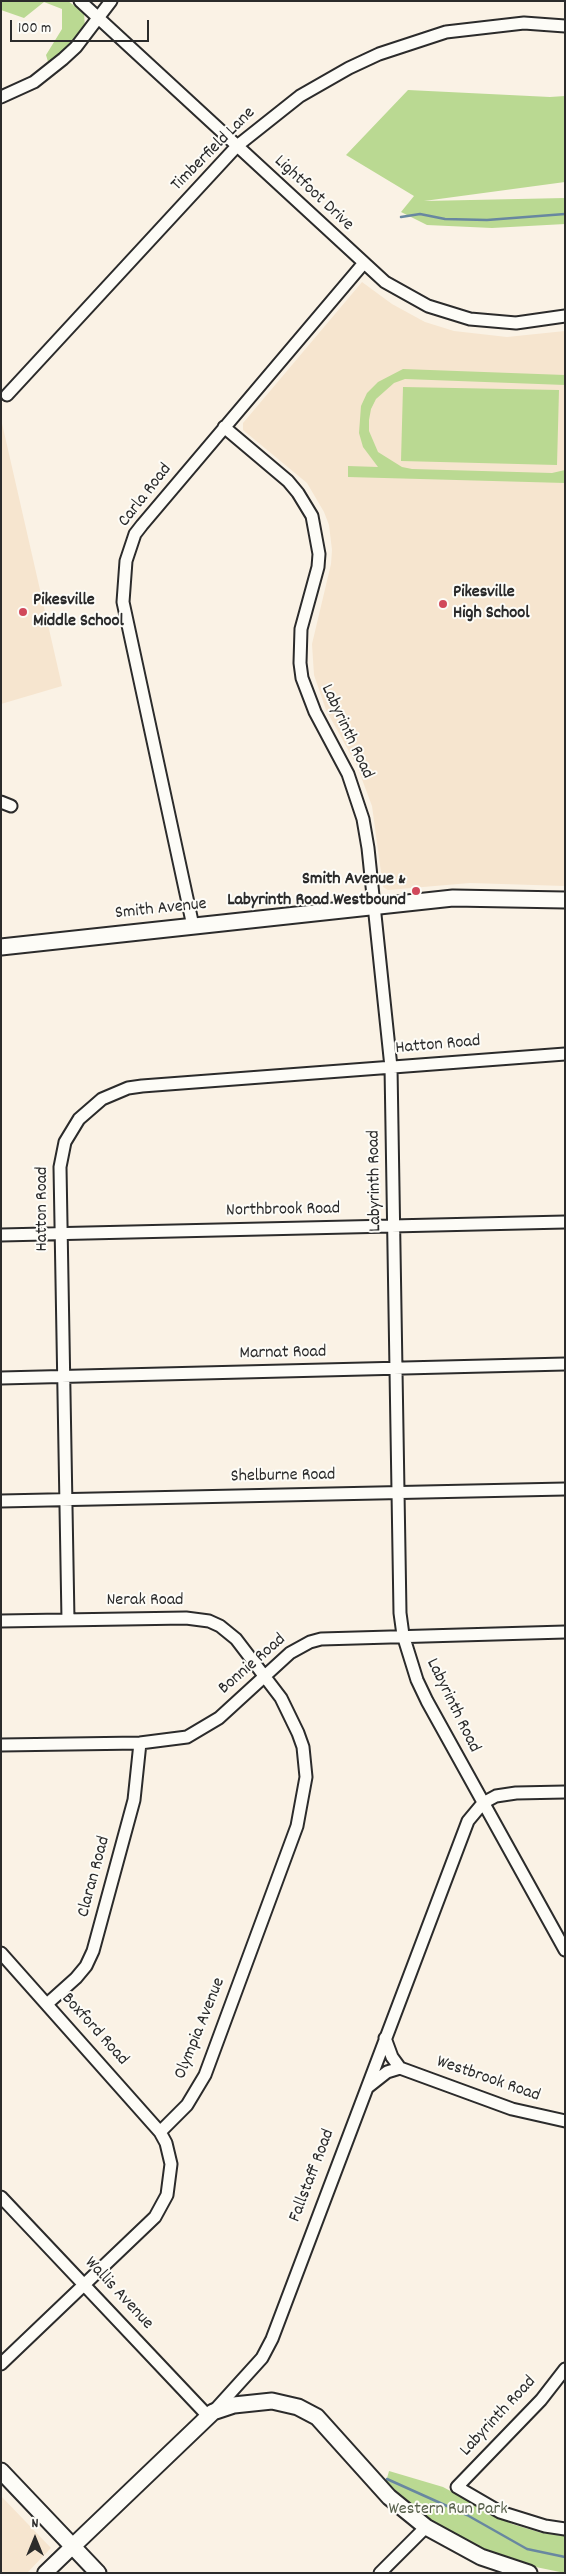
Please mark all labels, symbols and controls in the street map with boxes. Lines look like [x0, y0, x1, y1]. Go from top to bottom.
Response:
scale bar [12, 10, 151, 42]
text: 100 m [18, 18, 51, 40]
street label: Timberfield Lane [167, 103, 261, 197]
street label: Lightfoot Drive [269, 152, 357, 236]
street label: Carla Road [115, 460, 177, 532]
place label: Pikesville High School [453, 583, 529, 626]
place label: Pikesville Middle School [33, 591, 124, 634]
marker: Pikesville High School [437, 598, 449, 610]
marker: Pikesville Middle School [17, 606, 29, 618]
street label: Labyrinth Road [315, 681, 377, 783]
place label: Smith Avenue & Labyrinth Road Westbound [227, 870, 406, 912]
marker: Smith Avenue & Labyrinth Road Westbound [410, 885, 422, 897]
street label: Smith Avenue [114, 894, 208, 926]
street label: Hatton Road [395, 1032, 481, 1060]
street label: Labyrinth Road [364, 1130, 388, 1232]
street label: Hatton Road [33, 1166, 55, 1252]
street label: Northbrook Road [226, 1199, 340, 1223]
street label: Marnat Road [239, 1342, 327, 1366]
street label: Shelburne Road [231, 1465, 335, 1489]
street label: Nerak Road [106, 1591, 184, 1613]
street label: Bonnie Road [215, 1630, 291, 1700]
street label: Labyrinth Road [420, 1655, 484, 1757]
street label: Claran Road [74, 1834, 116, 1920]
street label: Olympia Avenue [171, 1975, 231, 2083]
street label: Boxford Road [56, 1989, 132, 2071]
street label: Westbrook Road [433, 2052, 543, 2108]
street label: Fallstaff Road [285, 2127, 341, 2225]
street label: Wallis Avenue [79, 2253, 157, 2335]
street label: Labyrinth Road [456, 2372, 542, 2462]
park label: Western Run Park [388, 2500, 508, 2522]
north arrow [10, 2514, 60, 2564]
text: N [32, 2514, 38, 2534]

